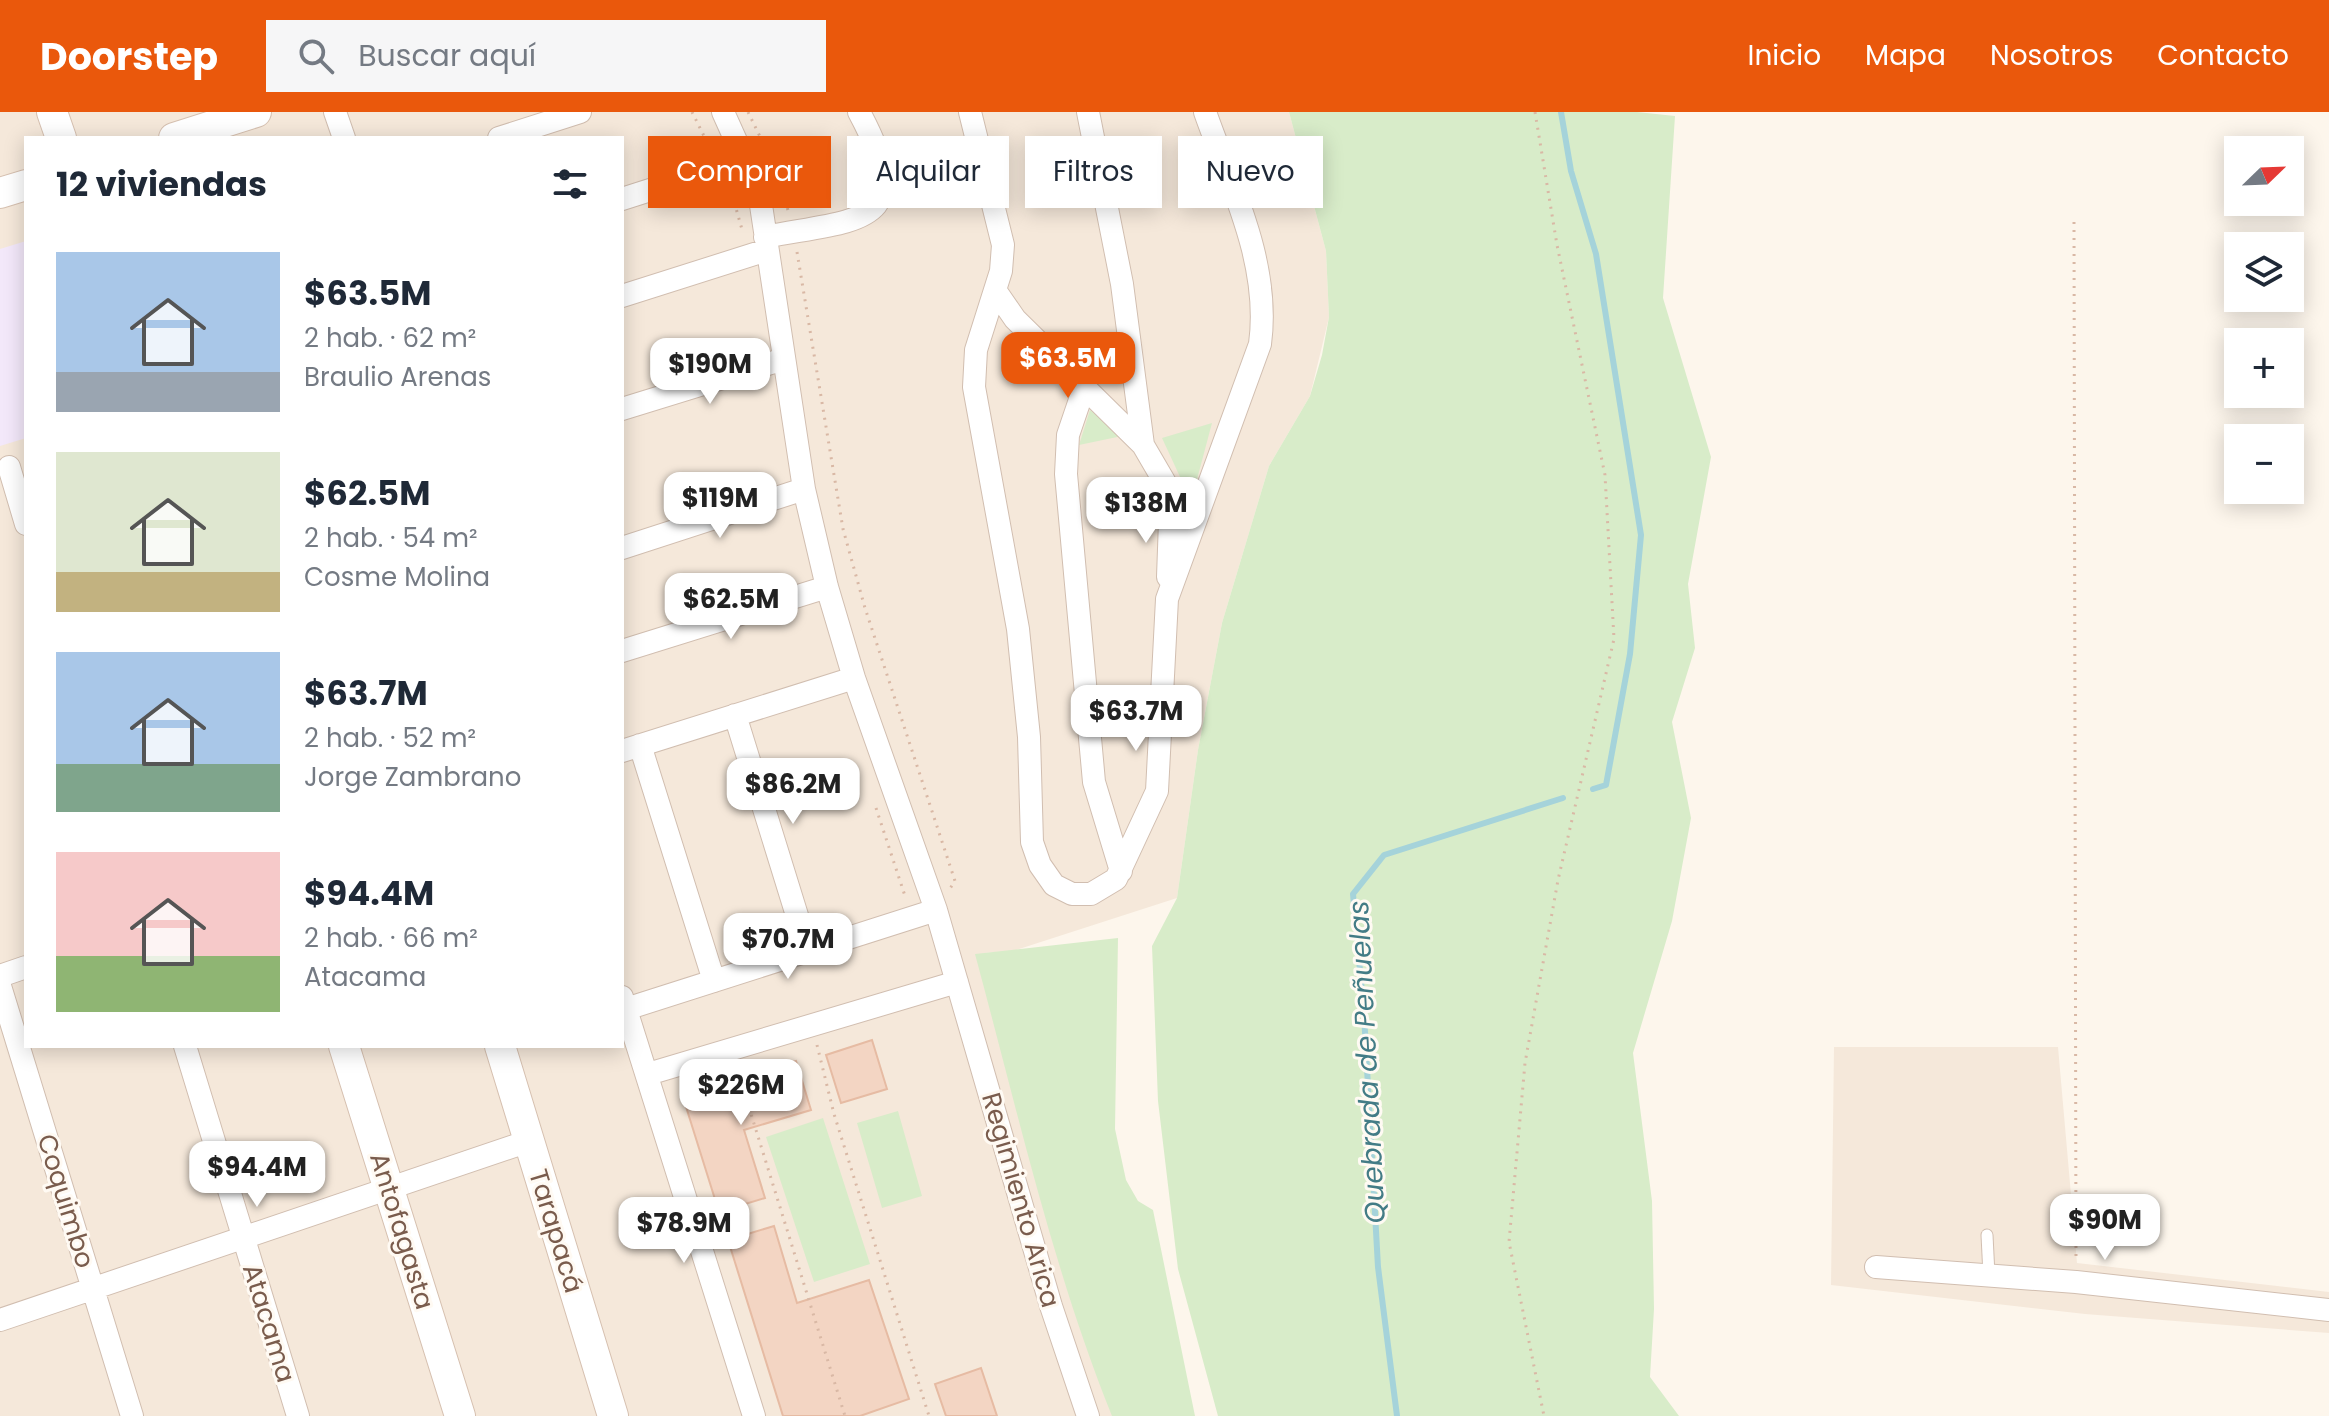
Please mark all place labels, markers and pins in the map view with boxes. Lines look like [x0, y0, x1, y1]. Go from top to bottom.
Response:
pin: $63.5M [1003, 332, 1133, 400]
pin: $190M [654, 338, 766, 406]
pin: $119M [664, 472, 776, 540]
pin: $138M [1090, 477, 1202, 545]
pin: $62.5M [666, 573, 796, 641]
pin: $63.7M [1071, 685, 1201, 753]
pin: $86.2M [728, 758, 858, 826]
pin: $70.7M [723, 913, 853, 981]
pin: $226M [685, 1059, 797, 1127]
pin: $94.4M [192, 1141, 322, 1209]
pin: $90M [2058, 1194, 2152, 1262]
pin: $78.9M [619, 1197, 749, 1265]

